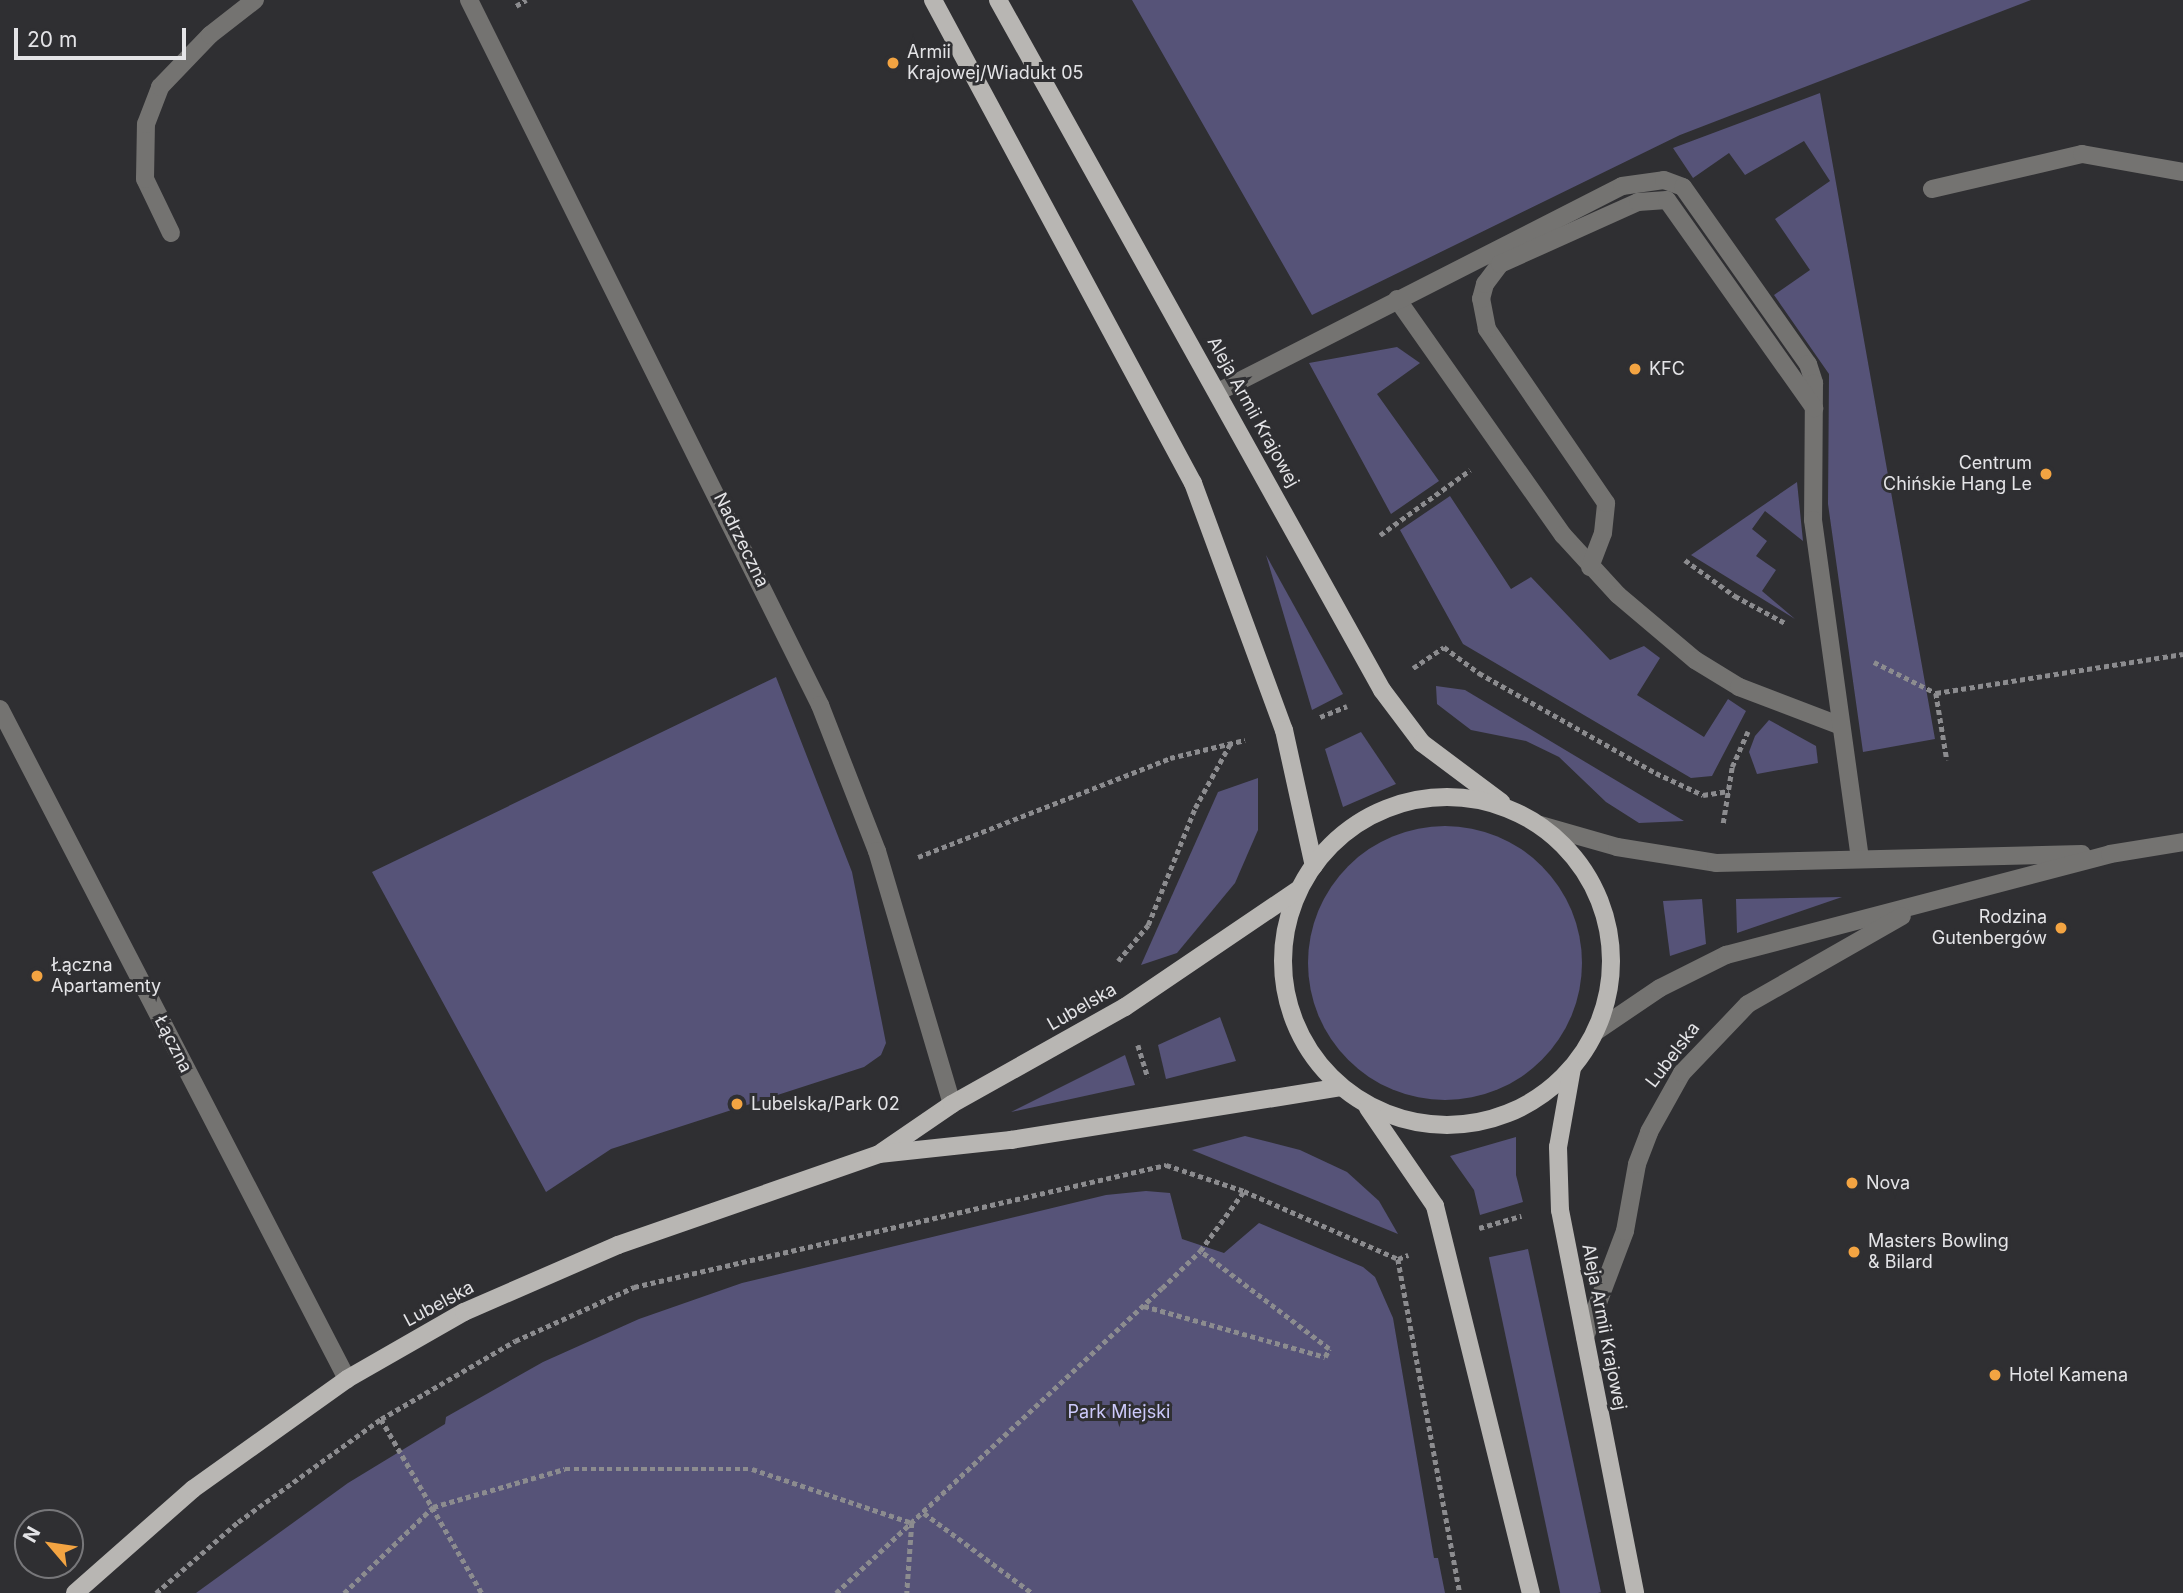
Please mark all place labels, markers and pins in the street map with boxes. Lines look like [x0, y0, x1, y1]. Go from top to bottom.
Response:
place label: Armii Krajowej/Wiadukt 05 [907, 42, 1084, 84]
marker: Armii Krajowej/Wiadukt 05 [885, 55, 901, 71]
place label: KFC [1649, 358, 1685, 380]
marker: KFC [1627, 361, 1643, 377]
place label: Centrum Chińskie Hang Le [1883, 453, 2032, 496]
marker: Centrum Chińskie Hang Le [2038, 466, 2054, 482]
place label: Rodzina Gutenbergów [1932, 907, 2047, 950]
marker: Rodzina Gutenbergów [2053, 920, 2069, 936]
place label: Łączna Apartamenty [51, 955, 161, 998]
marker: Łączna Apartamenty [29, 968, 45, 984]
place label: Lubelska/Park 02 [751, 1093, 900, 1115]
marker: Lubelska/Park 02 [729, 1096, 745, 1112]
place label: Nova [1866, 1172, 1910, 1194]
marker: Nova [1844, 1175, 1860, 1191]
place label: Masters Bowling & Bilard [1868, 1231, 2009, 1274]
marker: Masters Bowling & Bilard [1846, 1244, 1862, 1260]
place label: Hotel Kamena [2009, 1364, 2128, 1386]
marker: Hotel Kamena [1987, 1367, 2003, 1383]

